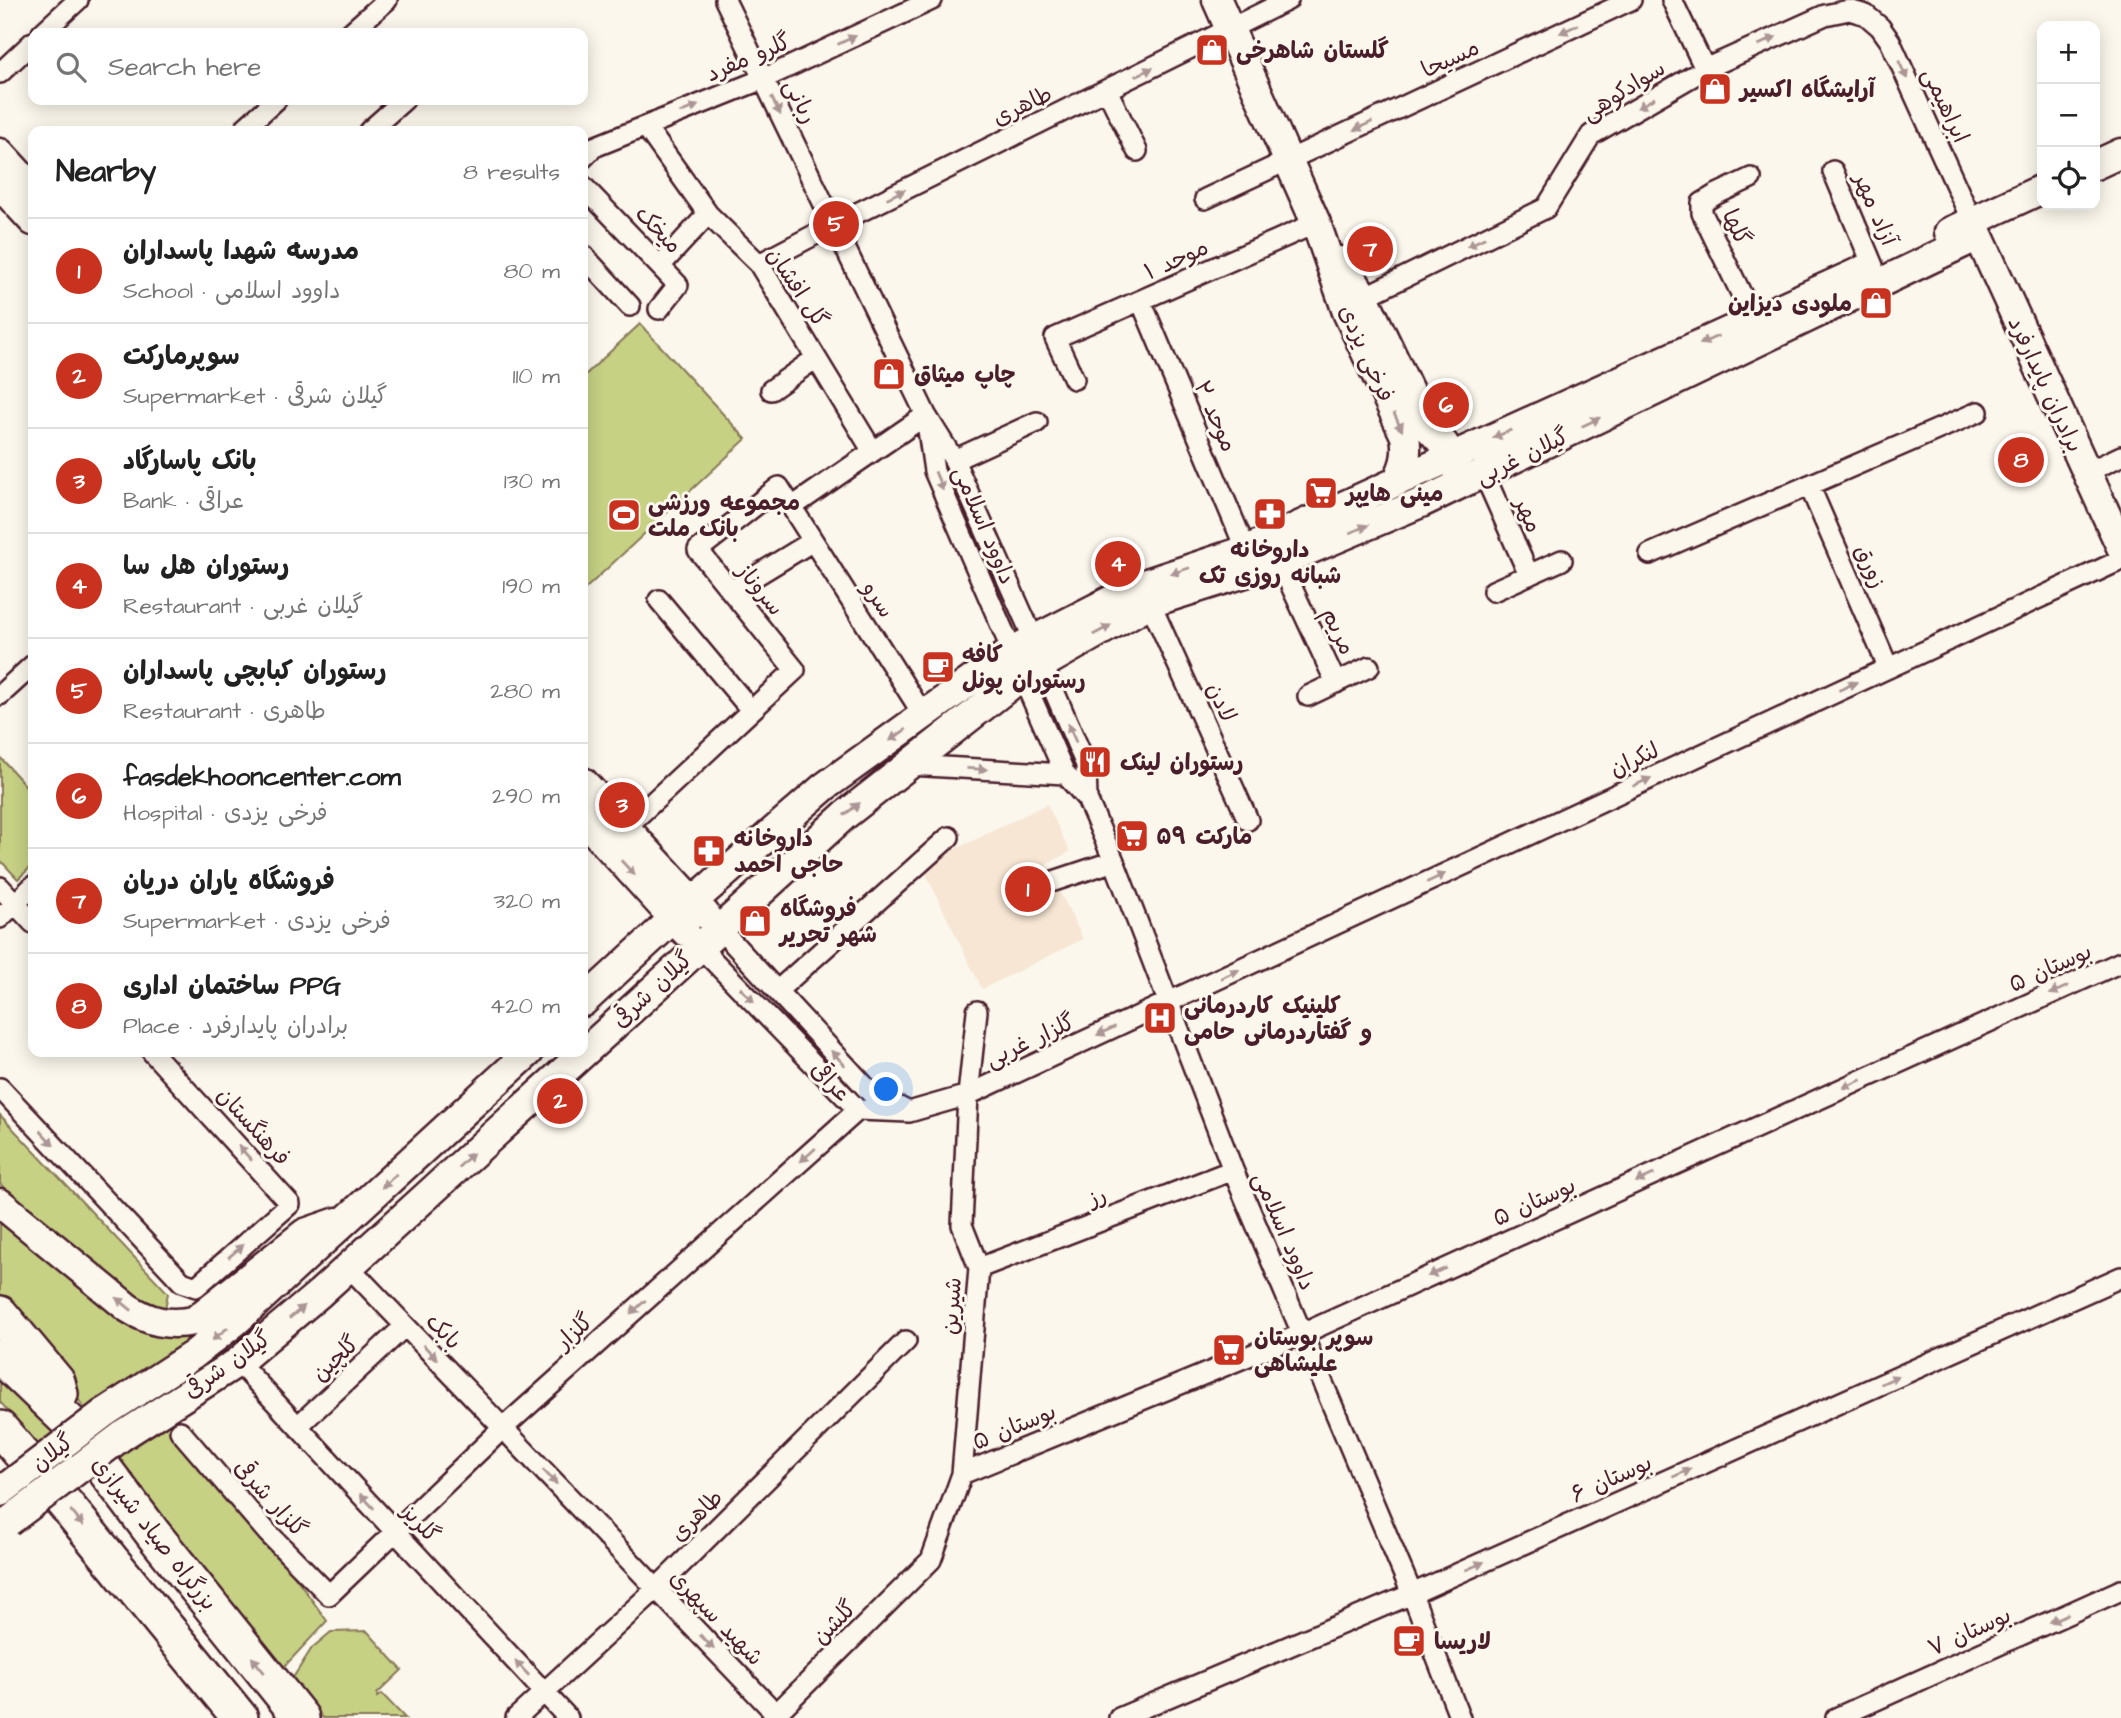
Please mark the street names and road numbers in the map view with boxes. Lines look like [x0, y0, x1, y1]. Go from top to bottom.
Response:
street label: گلرو مفرد [701, 26, 796, 90]
street label: مسیحا [1416, 32, 1485, 86]
street label: سوادکوهی [1576, 53, 1672, 129]
street label: ابراهیمی [1914, 63, 1976, 148]
street label: ربانی [775, 74, 825, 129]
street label: طاهری [987, 78, 1058, 134]
street label: آزاد مهر [1845, 167, 1905, 252]
street label: میخک [627, 199, 689, 261]
street label: گلها [1714, 204, 1758, 251]
street label: موحد ۱ [1139, 232, 1214, 288]
street label: گل افشان [759, 241, 836, 334]
street label: فرخی یزدی [1330, 300, 1402, 407]
street label: برادران پایدارفرد [2000, 311, 2091, 458]
street label: موحد ۲ [1186, 376, 1244, 457]
street label: گیلان غربی [1470, 421, 1575, 493]
street label: داوود اسلامی [945, 461, 1023, 589]
street label: مهر [1506, 491, 1550, 538]
street label: زورق [1846, 539, 1894, 593]
street label: سروناز [728, 555, 791, 623]
street label: سرو [854, 574, 902, 624]
street label: مریم [1312, 603, 1363, 661]
street label: لادن [1198, 678, 1244, 727]
street label: لنکران [1605, 735, 1664, 785]
street label: بوستان ۵ [2004, 935, 2097, 1000]
street label: گیلان شرقی [605, 944, 700, 1036]
street label: گلزار غربی [980, 1006, 1081, 1076]
street label: عراقی [803, 1054, 858, 1109]
street label: فرهنگستان [209, 1080, 297, 1173]
street label: داوود اسلامی [1245, 1167, 1323, 1295]
street label: بوستان ۵ [1488, 1169, 1581, 1234]
street label: رز [1082, 1179, 1111, 1216]
street label: شیرین [934, 1276, 970, 1336]
street label: بابک [418, 1306, 469, 1357]
street label: گلزار [547, 1306, 601, 1359]
street label: گیلان شرقی [177, 1323, 278, 1407]
street label: گلچین [305, 1328, 367, 1389]
street label: بوستان ۵ [968, 1396, 1061, 1458]
street label: گیلان [25, 1426, 81, 1479]
street label: بوستان ۶ [1566, 1447, 1657, 1511]
street label: بزرگراه صیاد شیرازی [84, 1450, 224, 1617]
street label: گلزار شرقی [226, 1452, 314, 1545]
street label: طاهری [663, 1482, 730, 1549]
street label: گلریز [392, 1495, 447, 1551]
street label: شهید سپهری [662, 1562, 770, 1673]
street label: گلشن [805, 1593, 864, 1652]
street label: بوستان ۷ [1923, 1599, 2016, 1664]

